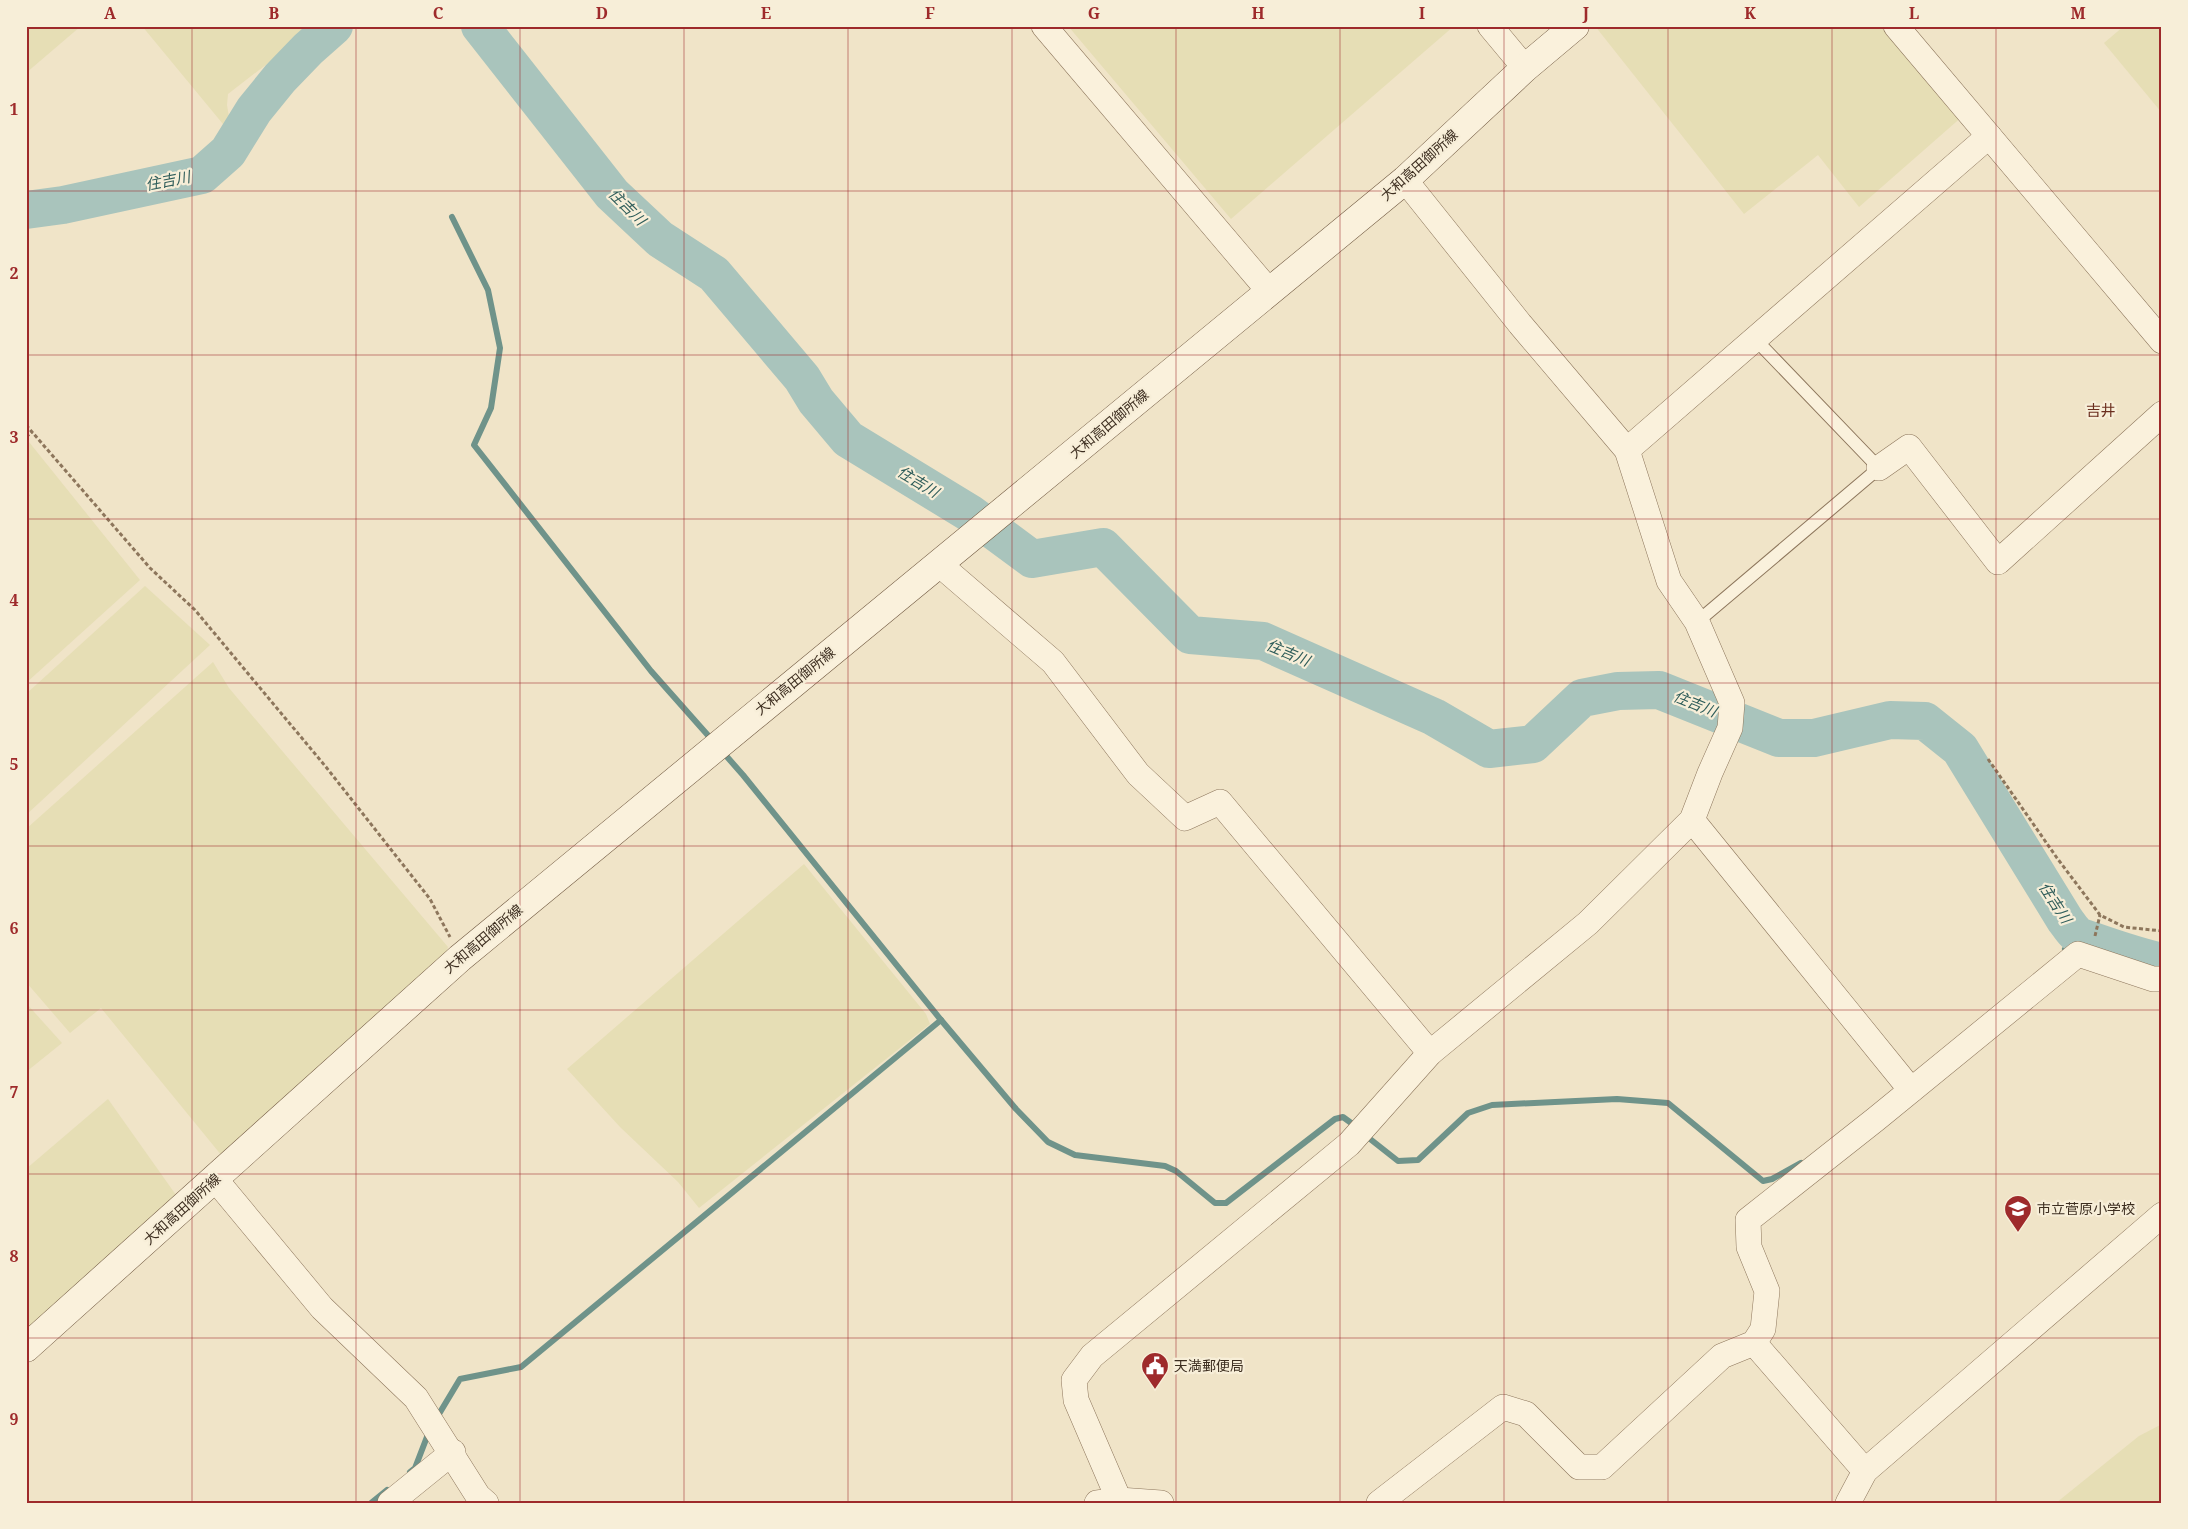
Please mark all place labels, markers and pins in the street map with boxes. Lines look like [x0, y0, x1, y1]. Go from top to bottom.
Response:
school or university icon: 市立菅原小学校 [2003, 1194, 2033, 1233]
place label: 市立菅原小学校 [2037, 1199, 2135, 1218]
public building icon: 天満郵便局 [1140, 1351, 1170, 1390]
place label: 天満郵便局 [1174, 1356, 1244, 1375]

